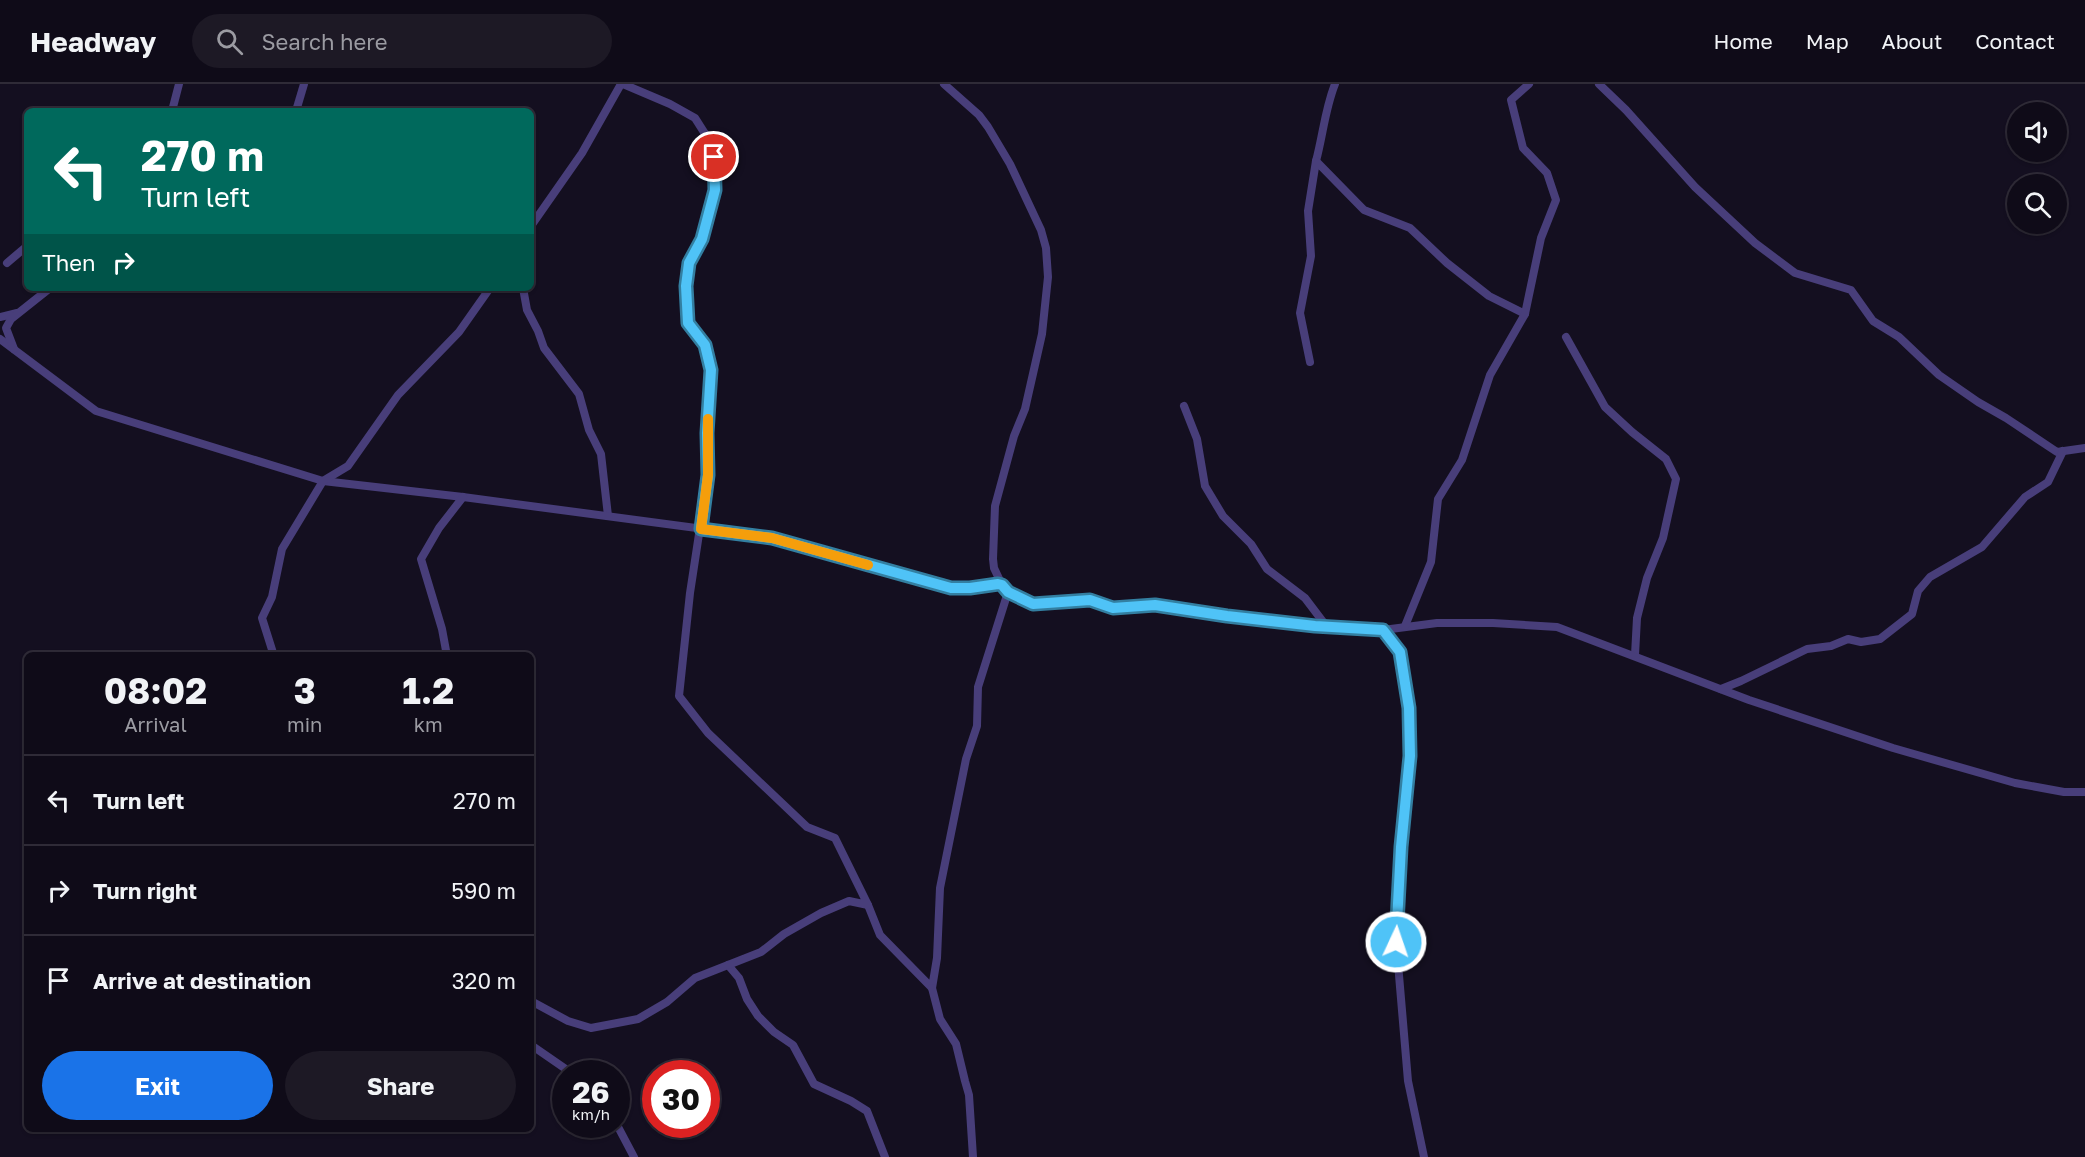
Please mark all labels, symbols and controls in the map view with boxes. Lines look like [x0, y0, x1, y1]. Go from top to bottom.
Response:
search box [192, 14, 612, 68]
text: Headway [30, 25, 156, 58]
icon: search [213, 25, 246, 58]
text: Search here [261, 28, 387, 55]
text: Home [1713, 28, 1773, 54]
text: Map [1806, 28, 1849, 54]
text: About [1882, 28, 1942, 54]
text: Contact [1975, 28, 2055, 54]
map controls [2007, 102, 2067, 234]
button: sound [2007, 102, 2067, 162]
text: 270 m [141, 130, 264, 180]
pin [688, 131, 739, 182]
icon: left [42, 132, 120, 210]
icon: arrive [697, 140, 730, 173]
button: search [2007, 174, 2067, 234]
text: Turn left [141, 181, 250, 213]
icon: right [107, 246, 140, 279]
text: Then [42, 249, 95, 276]
text: 08:02 [104, 669, 207, 712]
text: 3 [294, 669, 316, 712]
text: 1.2 [402, 669, 454, 712]
text: Arrival [124, 712, 187, 736]
text: min [287, 712, 322, 736]
text: km [414, 712, 443, 736]
icon: left [42, 784, 75, 817]
text: Turn left [93, 787, 184, 814]
text: 270 m [453, 787, 516, 814]
icon: right [42, 874, 75, 907]
text: Turn right [93, 877, 197, 904]
text: 590 m [451, 877, 516, 904]
position arrow [1364, 910, 1428, 974]
icon: arrive [42, 964, 75, 997]
text: Arrive at destination [93, 967, 311, 994]
text: 320 m [452, 967, 516, 994]
button: Exit [42, 1051, 273, 1120]
button: Share [285, 1051, 516, 1120]
speed limit sign: 30 [642, 1060, 720, 1138]
text: 26 [572, 1074, 610, 1110]
text: km/h [572, 1105, 610, 1123]

